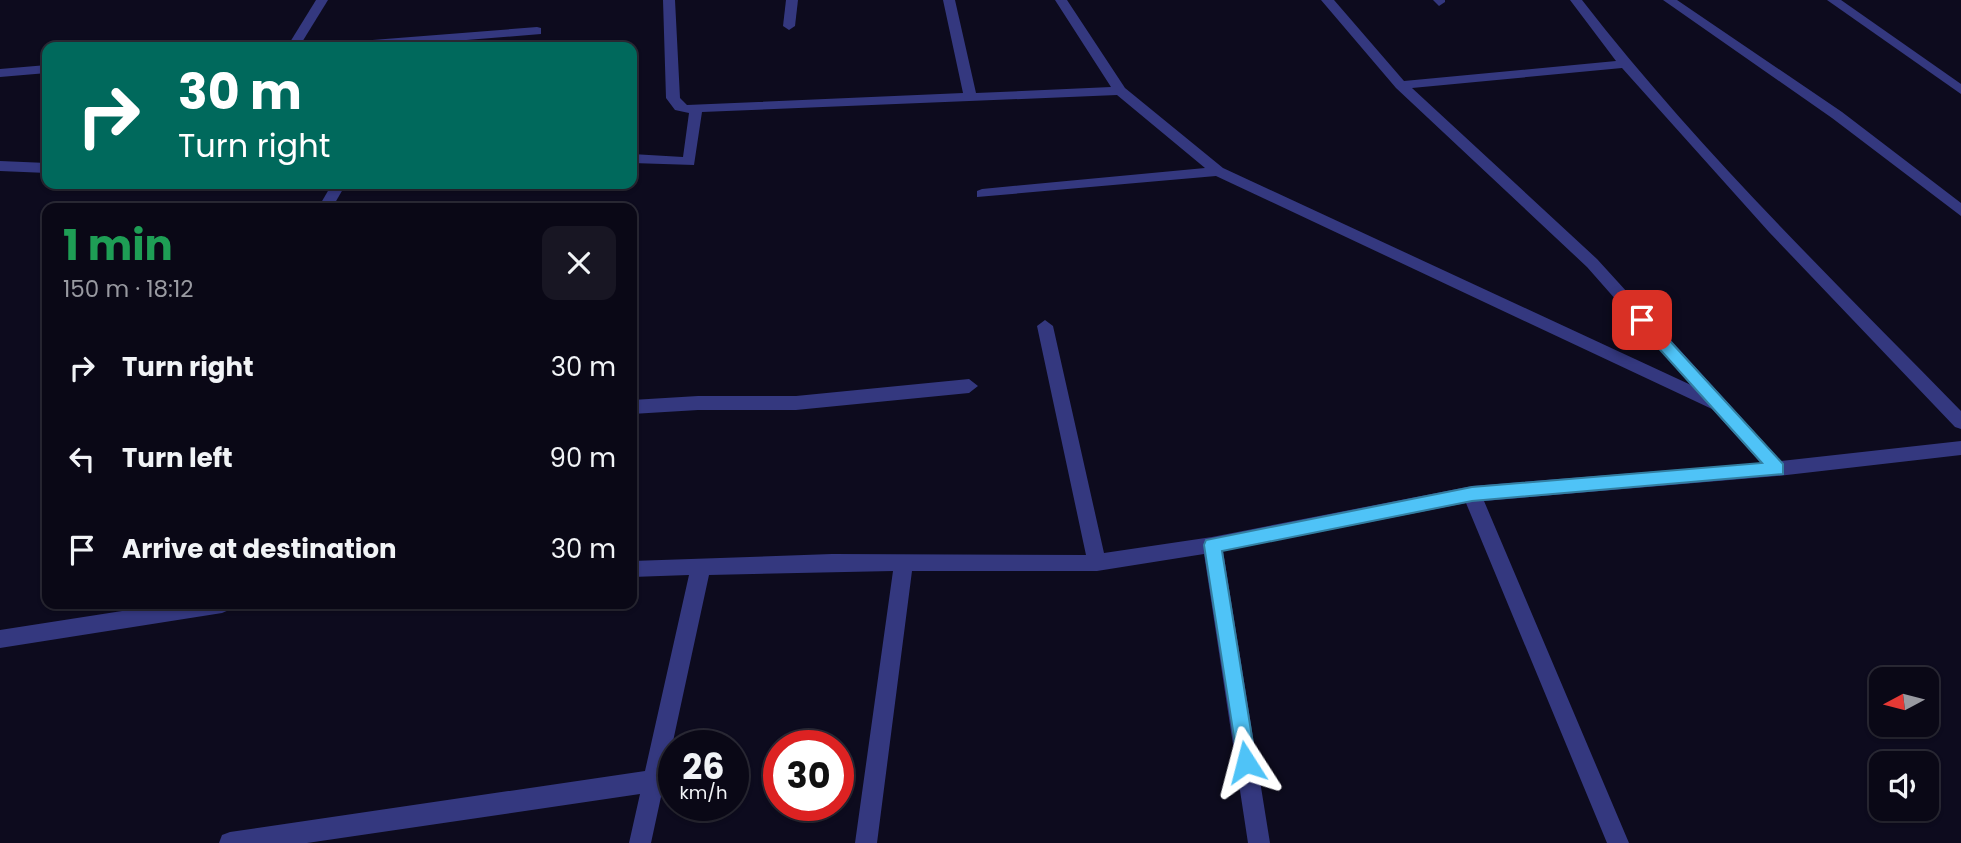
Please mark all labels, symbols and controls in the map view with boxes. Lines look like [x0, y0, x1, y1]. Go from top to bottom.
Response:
text: 30 m [178, 58, 302, 126]
icon: right [63, 70, 154, 161]
text: Turn right [178, 123, 330, 168]
text: 1 min [63, 216, 173, 275]
button: close [542, 226, 616, 300]
text: 150 m · 18:12 [63, 273, 194, 305]
pin [1612, 290, 1672, 350]
icon: arrive [1623, 301, 1661, 339]
icon: right [63, 349, 101, 387]
text: Turn right [122, 349, 254, 385]
text: 30 m [551, 349, 616, 385]
icon: left [63, 440, 101, 478]
text: Turn left [122, 440, 233, 476]
text: 90 m [550, 440, 616, 476]
icon: arrive [63, 531, 101, 569]
text: Arrive at destination [122, 531, 397, 567]
text: 30 m [551, 531, 616, 567]
north arrow [1869, 667, 1939, 737]
map controls [1869, 667, 1939, 821]
position arrow [1209, 725, 1283, 799]
speed limit sign: 30 [763, 730, 854, 821]
text: 26 [682, 742, 725, 791]
button: sound [1869, 751, 1939, 821]
text: km/h [680, 780, 727, 805]

